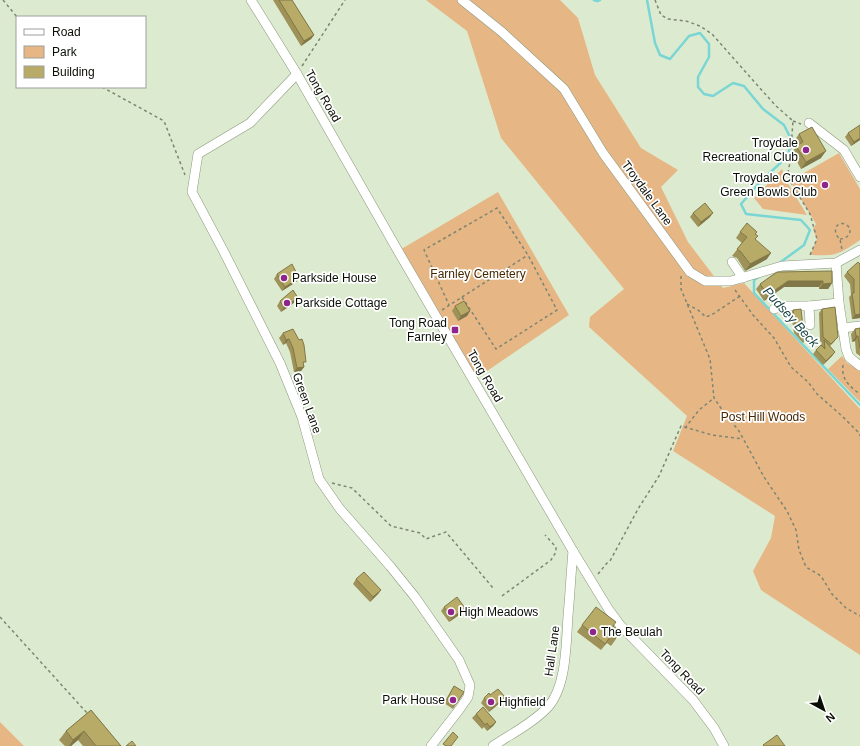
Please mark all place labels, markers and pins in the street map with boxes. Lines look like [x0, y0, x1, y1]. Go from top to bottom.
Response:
place label: Troydale Recreational Club [703, 136, 798, 164]
marker: Troydale Recreational Club [801, 145, 811, 155]
place label: Troydale Crown Green Bowls Club [720, 171, 817, 199]
marker: Troydale Crown Green Bowls Club [820, 180, 830, 190]
place label: Parkside House [292, 271, 377, 285]
marker: Parkside House [279, 273, 289, 283]
place label: Parkside Cottage [295, 296, 387, 310]
marker: Parkside Cottage [282, 298, 292, 308]
place label: Tong Road Farnley [389, 316, 447, 344]
marker: Tong Road Farnley [450, 325, 460, 335]
place label: High Meadows [459, 605, 538, 619]
marker: High Meadows [446, 607, 456, 617]
place label: The Beulah [601, 625, 662, 639]
marker: The Beulah [588, 627, 598, 637]
place label: Park House [382, 693, 445, 707]
marker: Park House [448, 695, 458, 705]
place label: Highfield [499, 695, 546, 709]
marker: Highfield [486, 697, 496, 707]

